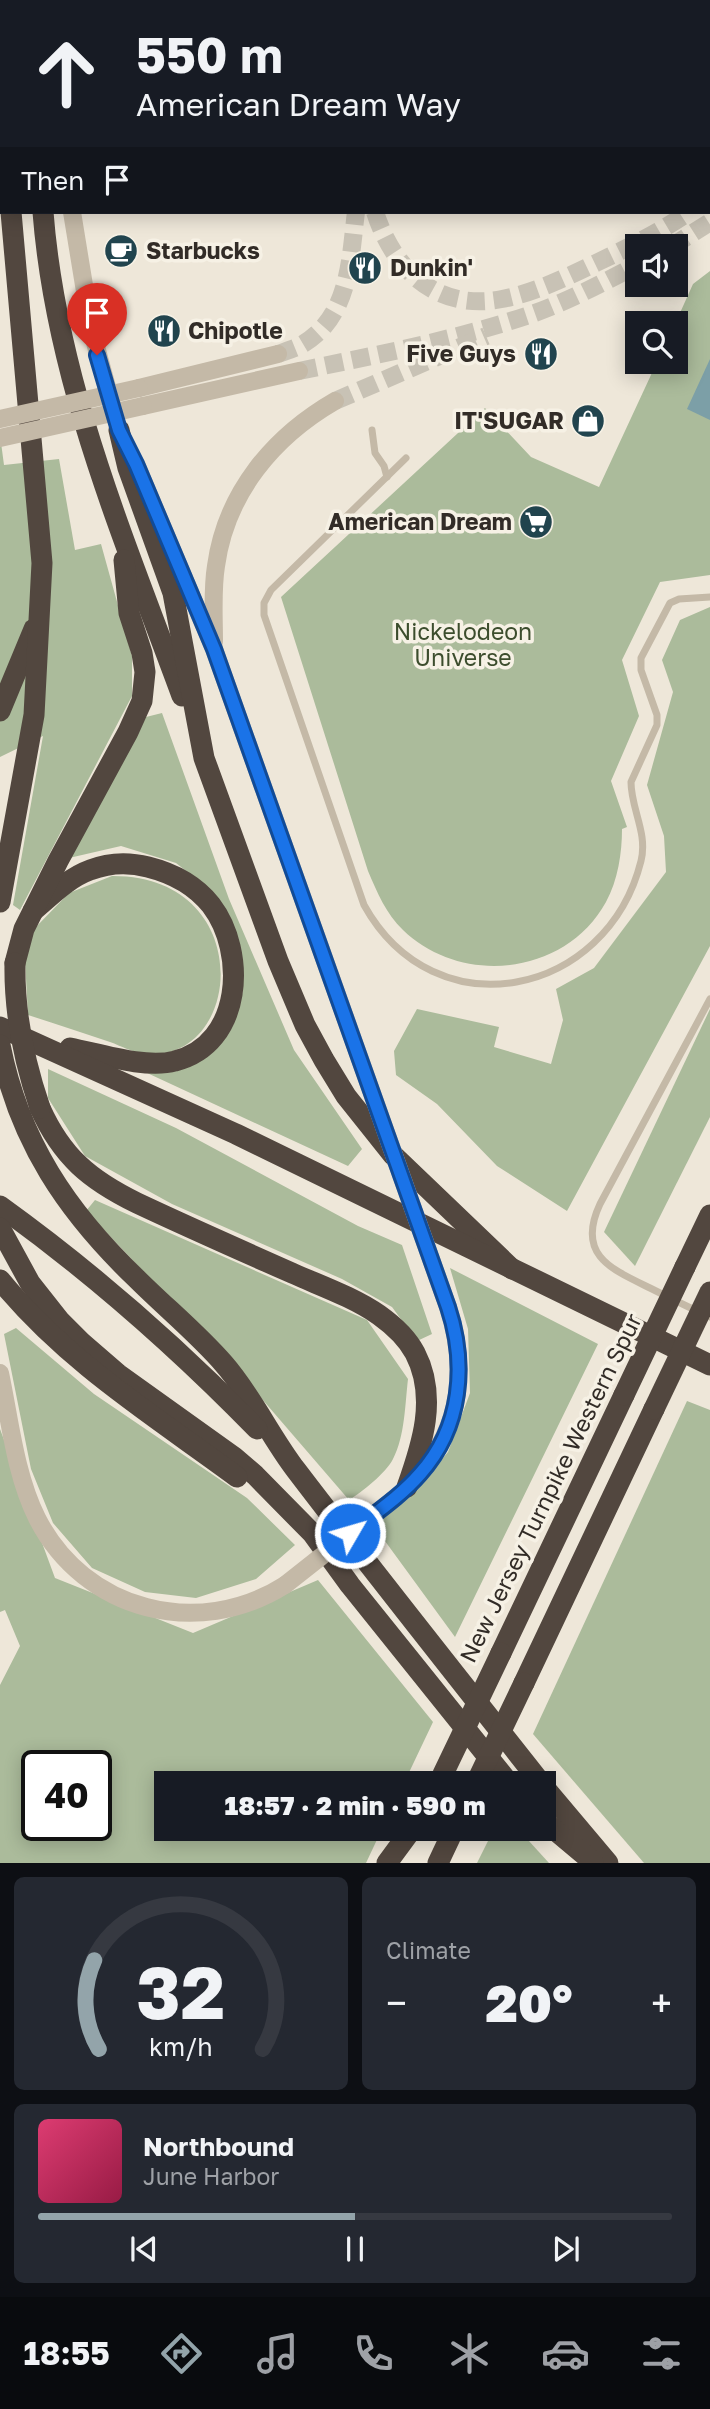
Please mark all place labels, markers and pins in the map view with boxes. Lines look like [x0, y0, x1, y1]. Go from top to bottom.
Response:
cafe icon: Starbucks [102, 232, 140, 270]
place label: Starbucks [146, 236, 260, 264]
restaurant icon: Dunkin' [346, 249, 384, 287]
place label: Dunkin' [390, 253, 473, 281]
pin [67, 283, 127, 355]
restaurant icon: Chipotle [145, 312, 183, 350]
place label: Chipotle [188, 316, 283, 344]
restaurant icon: Five Guys [522, 335, 560, 373]
place label: Five Guys [406, 339, 516, 367]
shop icon: IT'SUGAR [569, 402, 607, 440]
place label: IT'SUGAR [454, 406, 564, 434]
supermarket icon: American Dream [517, 503, 555, 541]
place label: American Dream [328, 507, 512, 535]

